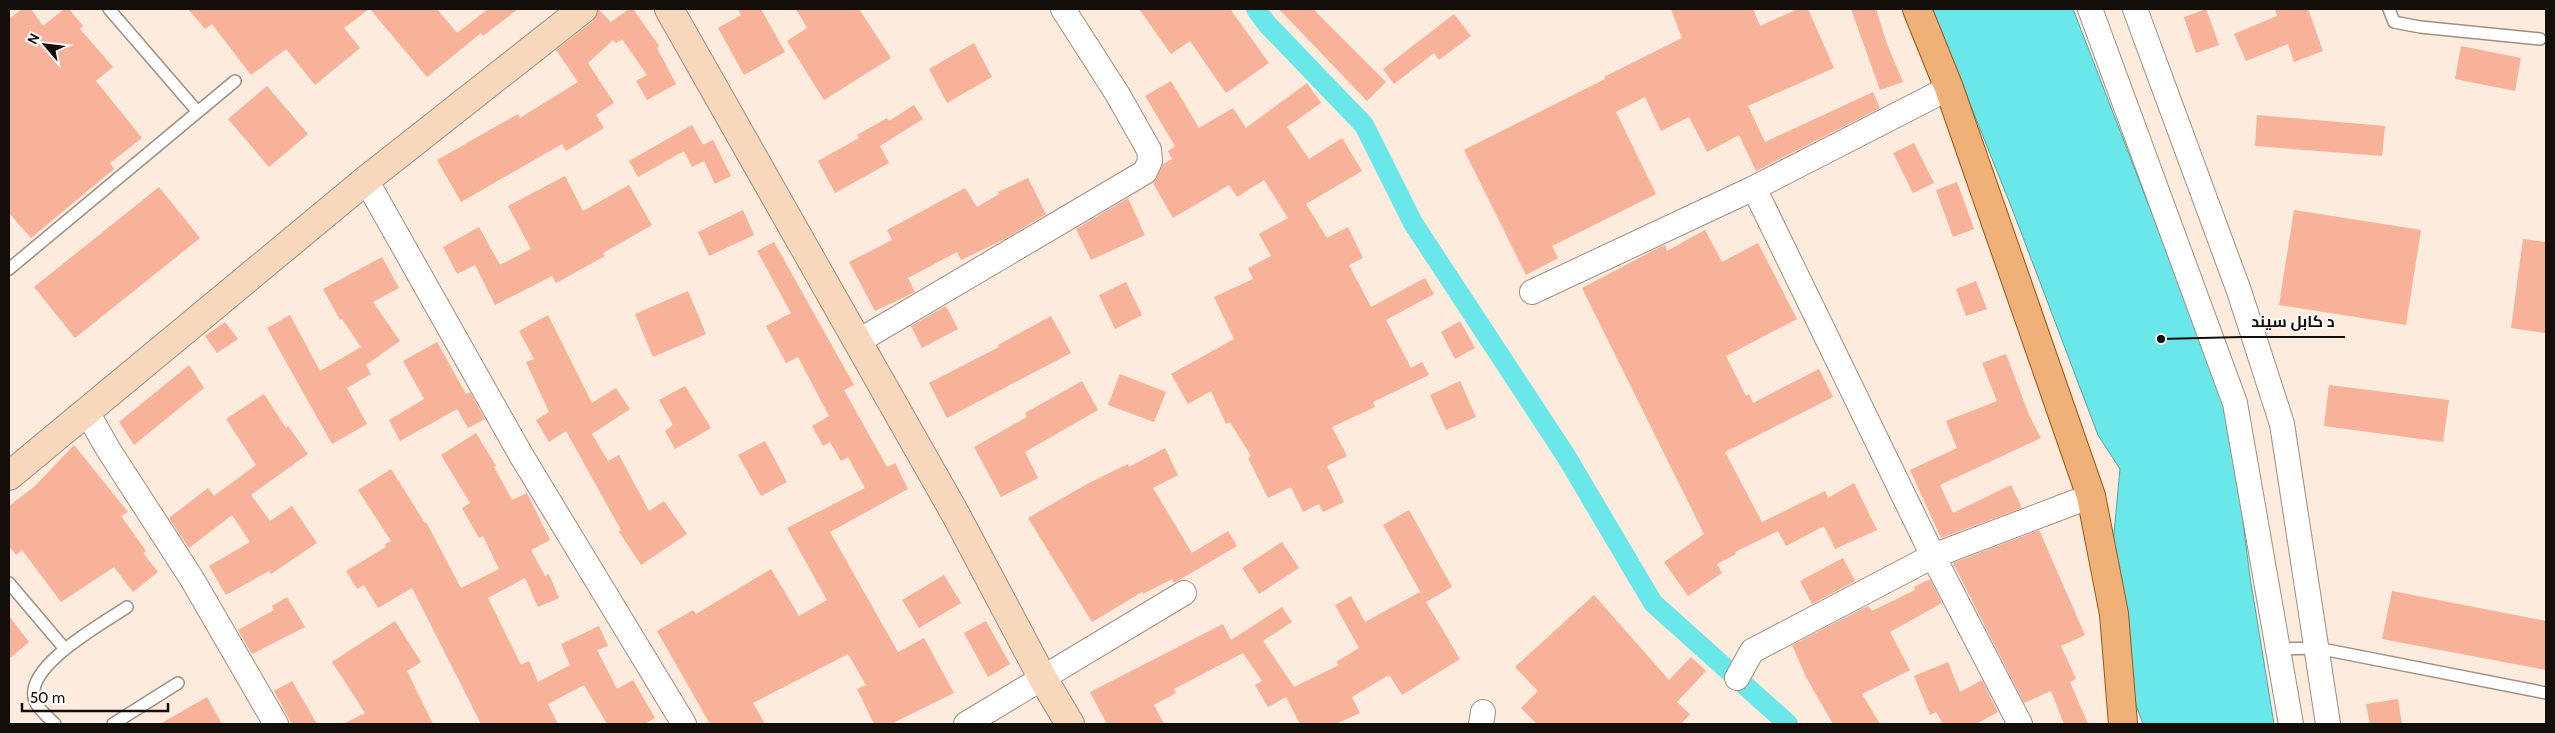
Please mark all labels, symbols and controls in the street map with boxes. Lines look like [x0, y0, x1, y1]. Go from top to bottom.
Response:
north arrow [20, 20, 70, 70]
text: N [23, 30, 44, 47]
callout: د کابل سيند [2241, 306, 2345, 337]
text: د کابل سيند [2251, 312, 2335, 331]
scale bar [22, 680, 169, 712]
text: 50 m [30, 689, 65, 707]

